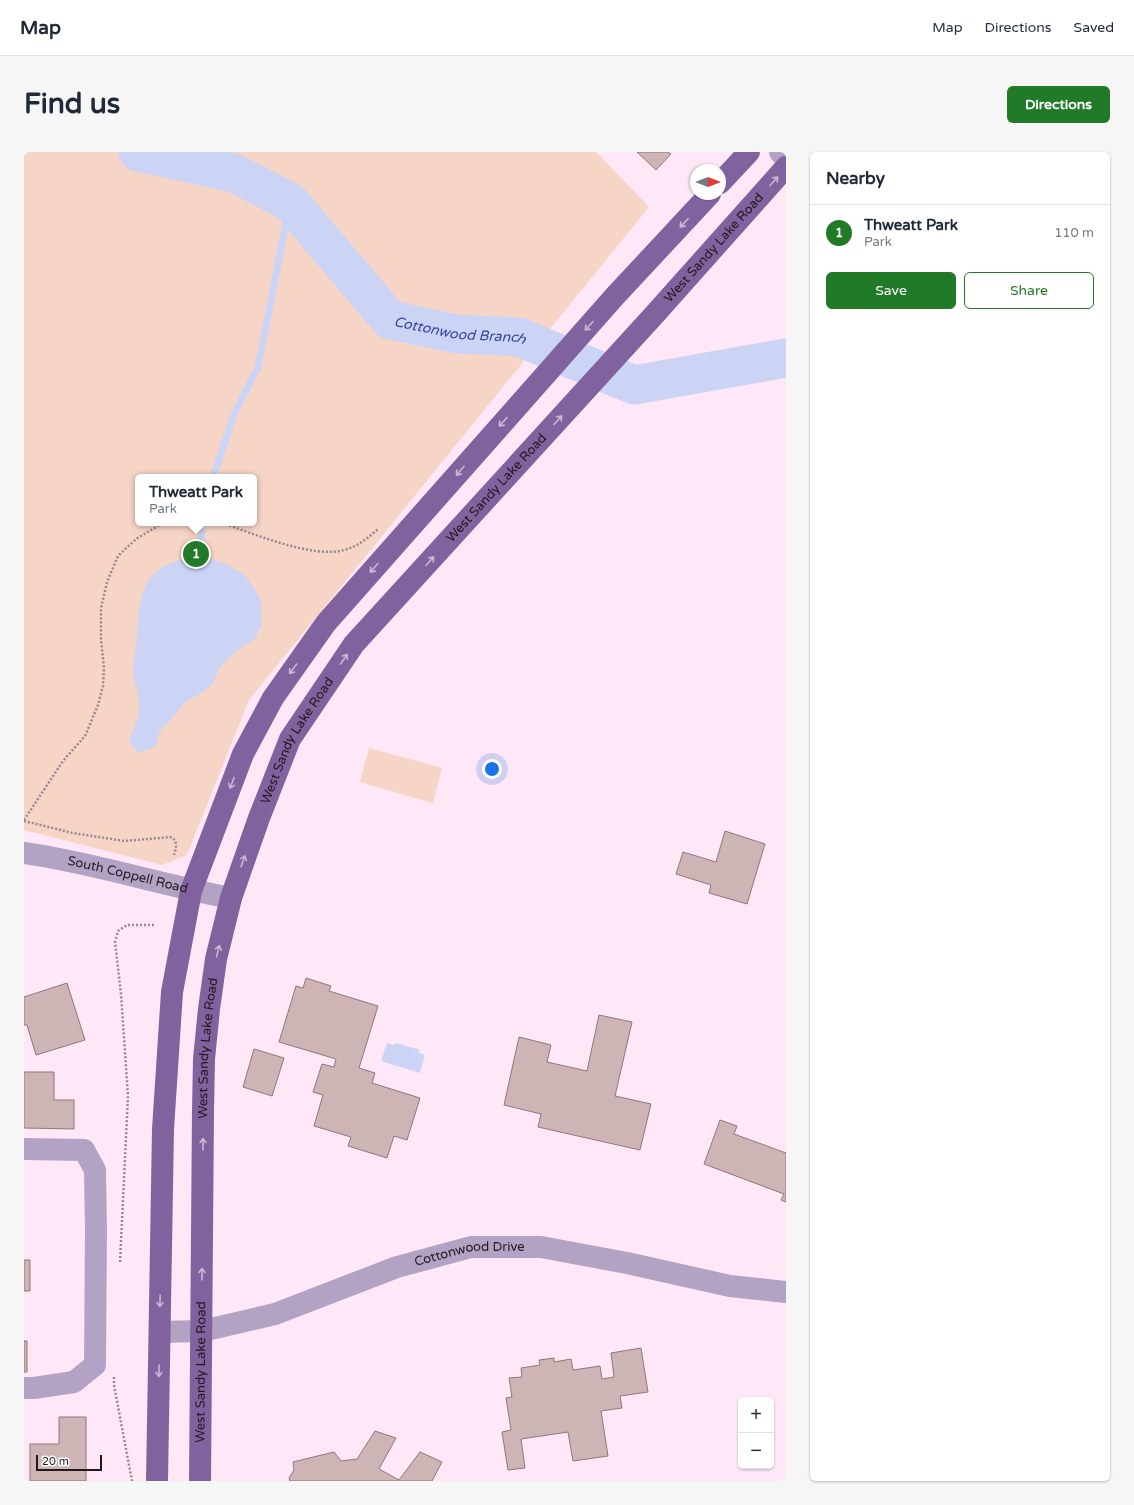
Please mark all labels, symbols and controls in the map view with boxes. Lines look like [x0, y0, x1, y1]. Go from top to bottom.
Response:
text: Map [20, 17, 61, 39]
text: Map [932, 19, 963, 36]
text: Directions [985, 19, 1052, 36]
text: Saved [1074, 19, 1114, 36]
button: Directions [1007, 86, 1110, 123]
text: Find us [24, 87, 120, 121]
north arrow [690, 164, 726, 200]
text: Nearby [826, 168, 885, 189]
one-way arrow [769, 175, 778, 186]
street label: West Sandy Lake Road [661, 190, 767, 306]
text: Thweatt Park [864, 216, 958, 234]
one-way arrow [679, 217, 688, 228]
text: 1 [835, 225, 843, 241]
text: 110 m [1054, 225, 1094, 241]
text: Park [864, 234, 892, 250]
button: Save [826, 272, 956, 309]
button: Share [964, 272, 1094, 309]
water label: Cottonwood Branch [392, 313, 529, 348]
one-way arrow [585, 320, 594, 331]
one-way arrow [553, 415, 563, 425]
one-way arrow [498, 417, 507, 428]
street label: West Sandy Lake Road [443, 430, 550, 546]
one-way arrow [456, 465, 465, 476]
popup [135, 474, 257, 526]
text: Thweatt Park [149, 483, 243, 501]
text: Park [149, 501, 177, 517]
pin: 1 [183, 539, 209, 569]
one-way arrow [425, 556, 434, 566]
one-way arrow [370, 563, 379, 573]
one-way arrow [340, 653, 348, 664]
one-way arrow [289, 664, 297, 675]
street label: West Sandy Lake Road [257, 674, 337, 806]
your location [482, 759, 502, 779]
one-way arrow [228, 777, 236, 789]
street label: South Coppell Road [66, 853, 189, 897]
one-way arrow [240, 856, 248, 868]
one-way arrow [214, 945, 222, 958]
street label: West Sandy Lake Road [195, 977, 221, 1119]
one-way arrow [199, 1138, 207, 1151]
street label: Cottonwood Drive [413, 1239, 525, 1270]
one-way arrow [198, 1268, 206, 1281]
one-way arrow [156, 1294, 164, 1307]
street label: West Sandy Lake Road [192, 1301, 209, 1443]
one-way arrow [155, 1364, 163, 1377]
map controls [738, 1397, 774, 1469]
button: + [738, 1397, 774, 1433]
button: − [738, 1433, 774, 1469]
scale bar [36, 1453, 102, 1472]
text: 20 m [42, 1455, 69, 1468]

